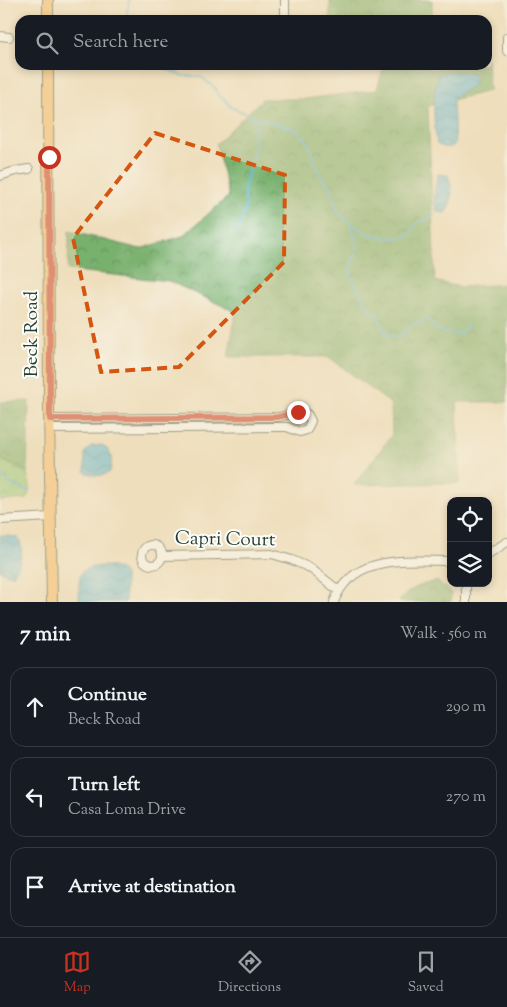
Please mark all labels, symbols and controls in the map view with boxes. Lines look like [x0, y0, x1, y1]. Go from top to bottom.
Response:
search box [15, 15, 492, 70]
icon: search [33, 29, 61, 57]
text: Search here [73, 29, 168, 56]
route start [38, 146, 61, 169]
street label: Beck Road [19, 291, 46, 377]
route end [287, 401, 310, 424]
map controls [447, 497, 492, 587]
button: locate [447, 497, 492, 542]
street label: Capri Court [175, 526, 276, 554]
button: layers [447, 542, 492, 587]
text: 7 min [20, 620, 71, 650]
text: Walk · 560 m [400, 623, 487, 646]
text: Continue [68, 682, 147, 709]
icon: ahead [21, 693, 49, 721]
text: 290 m [446, 696, 486, 719]
text: Beck Road [68, 709, 141, 732]
text: Turn left [68, 772, 140, 799]
icon: left [21, 783, 49, 811]
text: 270 m [446, 786, 486, 809]
text: Casa Loma Drive [68, 799, 186, 822]
icon: arrive [21, 873, 49, 901]
text: Arrive at destination [68, 874, 236, 901]
tab: Map [63, 948, 91, 998]
tab: Directions [218, 948, 281, 998]
tab: Saved [408, 948, 444, 998]

